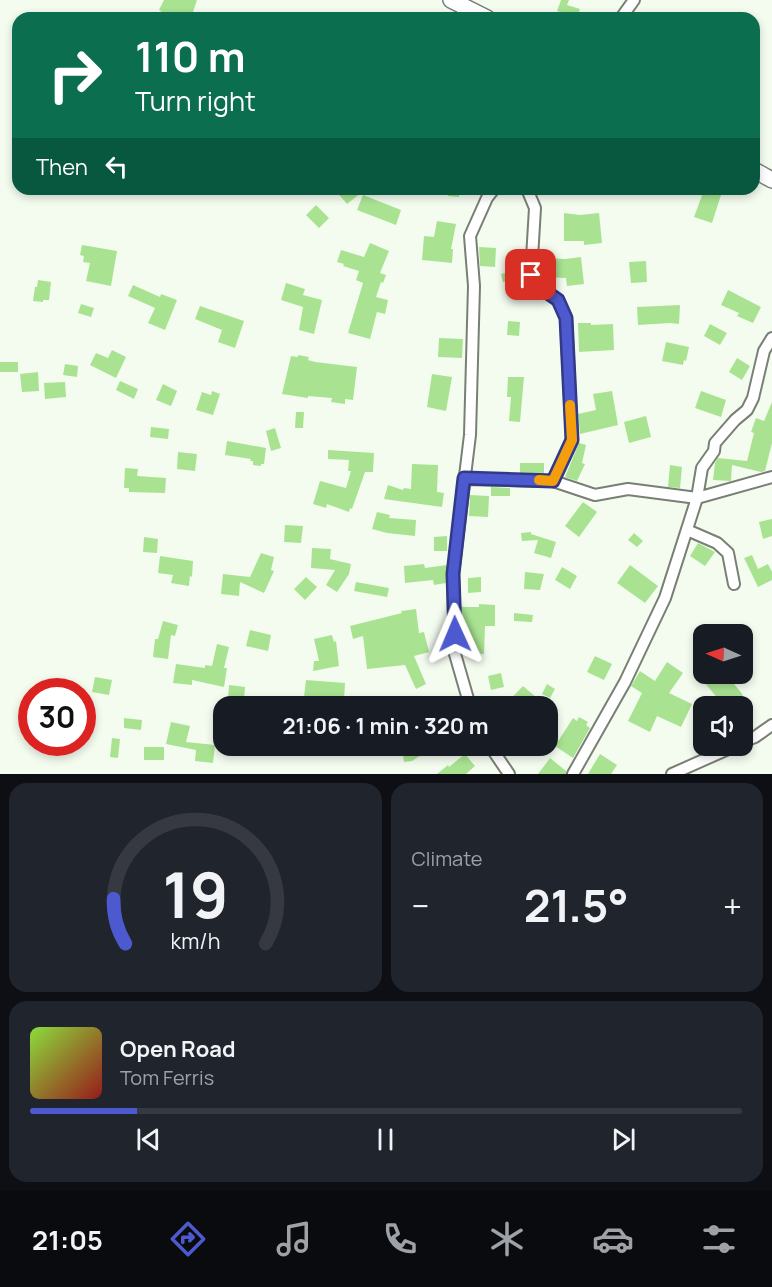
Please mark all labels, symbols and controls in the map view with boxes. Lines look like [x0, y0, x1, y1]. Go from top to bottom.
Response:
text: 110 m [135, 27, 246, 85]
icon: right [36, 36, 114, 114]
text: Turn right [135, 82, 256, 119]
icon: left [100, 150, 133, 183]
text: Then [36, 152, 88, 182]
pin [505, 249, 556, 300]
icon: arrive [514, 258, 547, 291]
position arrow [423, 602, 487, 666]
north arrow [693, 624, 753, 684]
map controls [693, 624, 753, 756]
speed limit sign: 30 [18, 678, 96, 756]
button: sound [693, 696, 753, 756]
text: 21:06 · 1 min · 320 m [282, 711, 489, 741]
text: Climate [412, 845, 483, 872]
text: 19 [162, 851, 228, 937]
text: 21.5° [524, 874, 629, 936]
text: − [412, 883, 429, 928]
text: + [723, 883, 742, 928]
text: km/h [170, 927, 220, 956]
text: Open Road [120, 1034, 235, 1064]
text: Tom Ferris [120, 1064, 214, 1091]
icon: previous [132, 1123, 165, 1156]
icon: pause [369, 1123, 402, 1156]
icon: next [607, 1123, 640, 1156]
icon: directions [167, 1218, 209, 1260]
icon: music [273, 1218, 315, 1260]
icon: phone [379, 1218, 421, 1260]
icon: climate [486, 1218, 528, 1260]
icon: car [592, 1218, 634, 1260]
icon: filters [698, 1218, 740, 1260]
text: 21:05 [32, 1221, 103, 1258]

